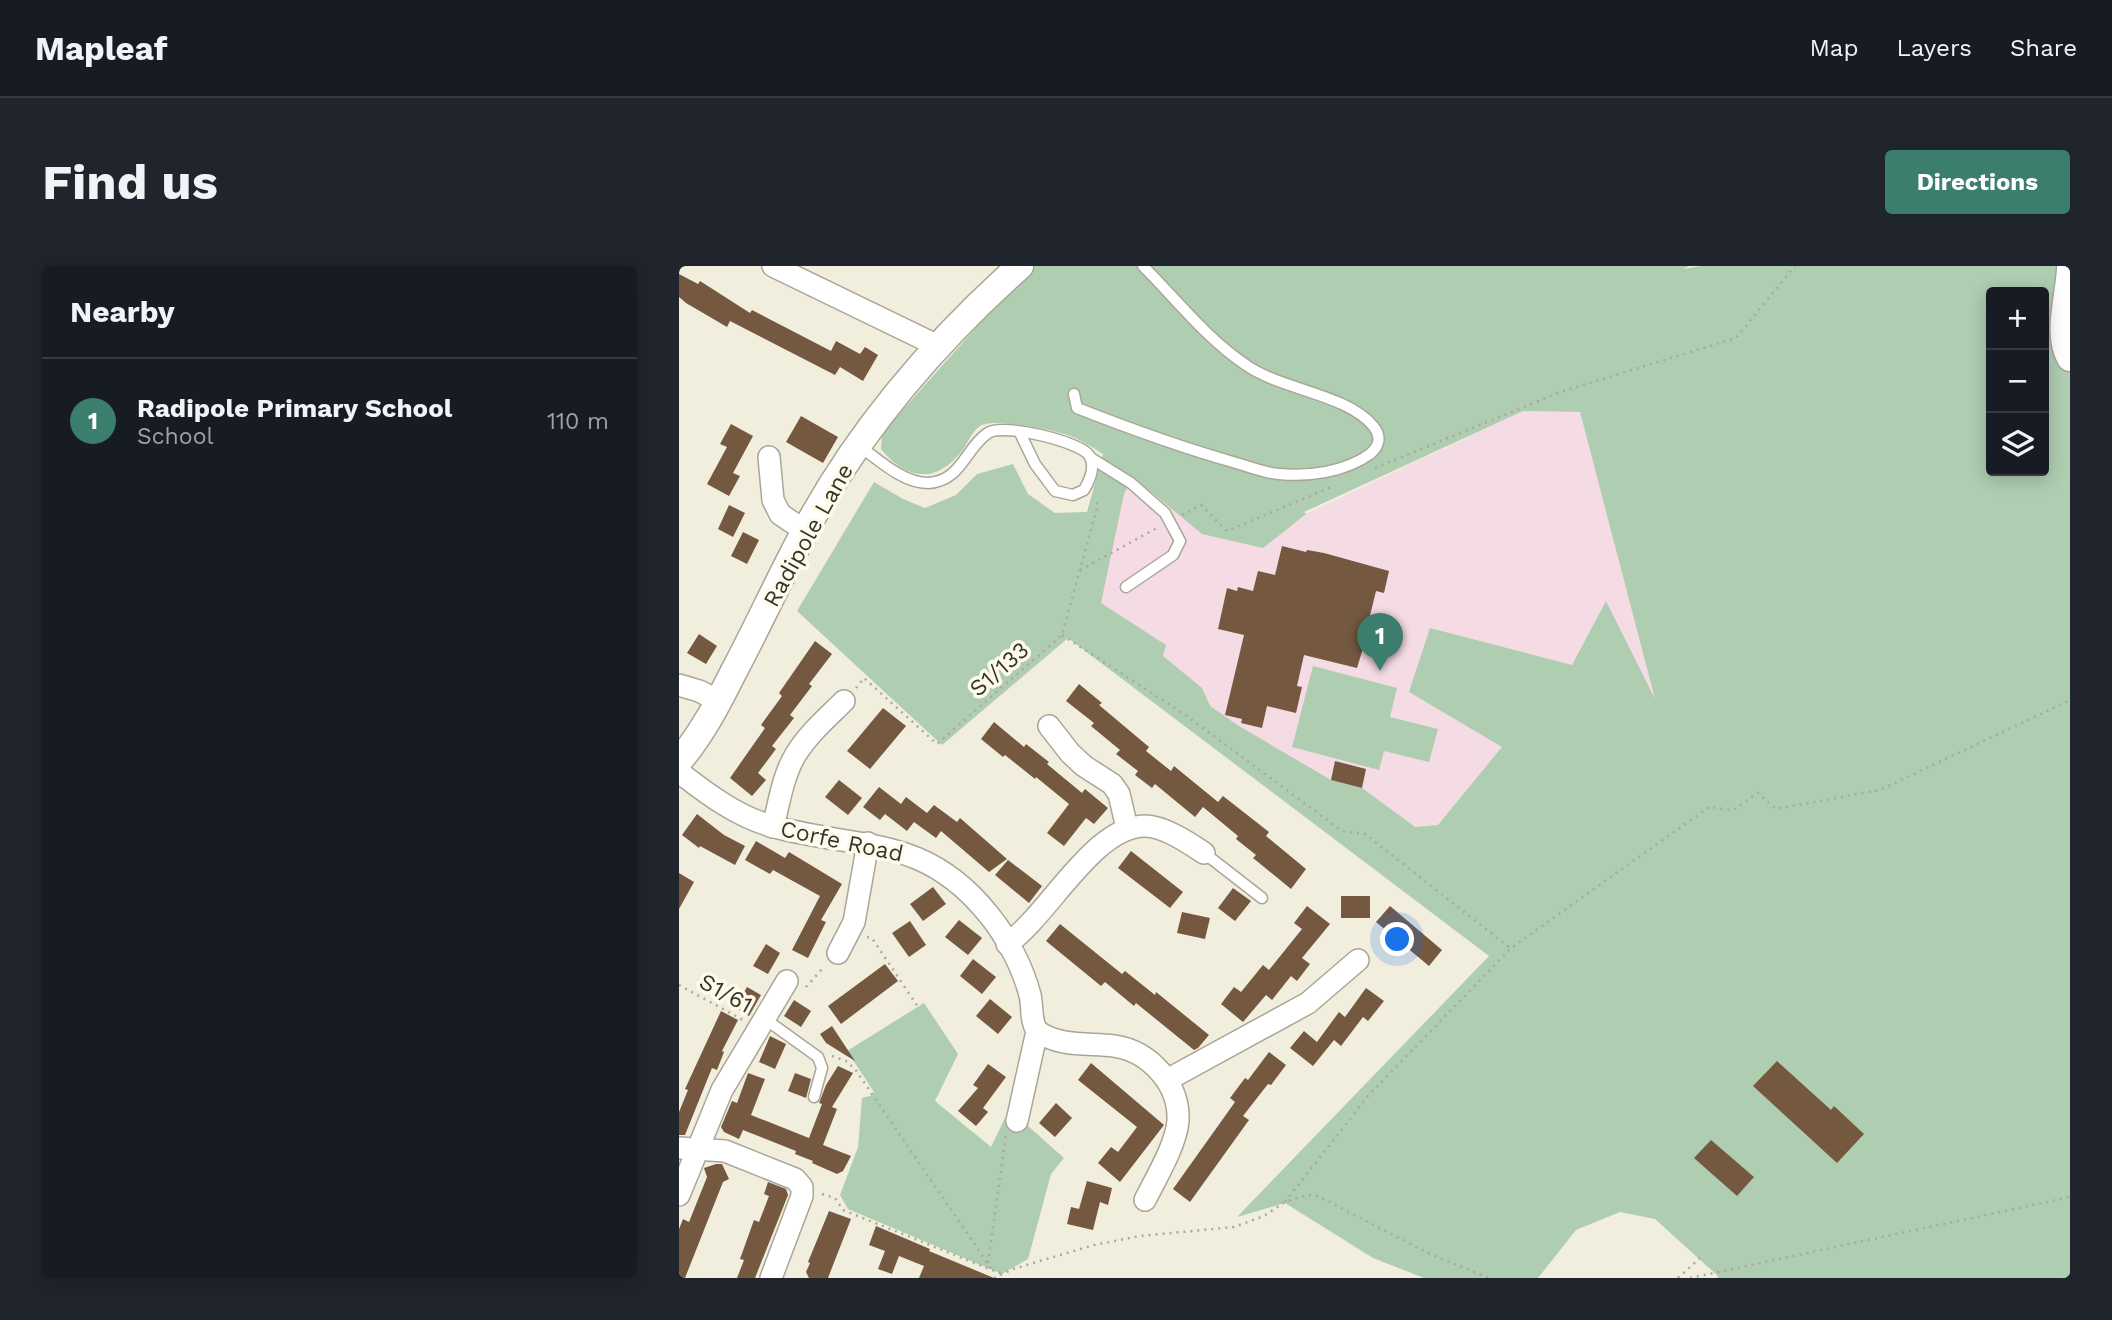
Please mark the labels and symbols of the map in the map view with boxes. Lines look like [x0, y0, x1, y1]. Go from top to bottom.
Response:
street label: Radipole Lane [758, 459, 859, 612]
pin: 1 [1357, 613, 1403, 671]
street label: S1/133 [964, 636, 1034, 702]
street label: Corfe Road [778, 815, 906, 868]
your location [1380, 922, 1414, 956]
street label: S1/61 [695, 968, 757, 1019]

